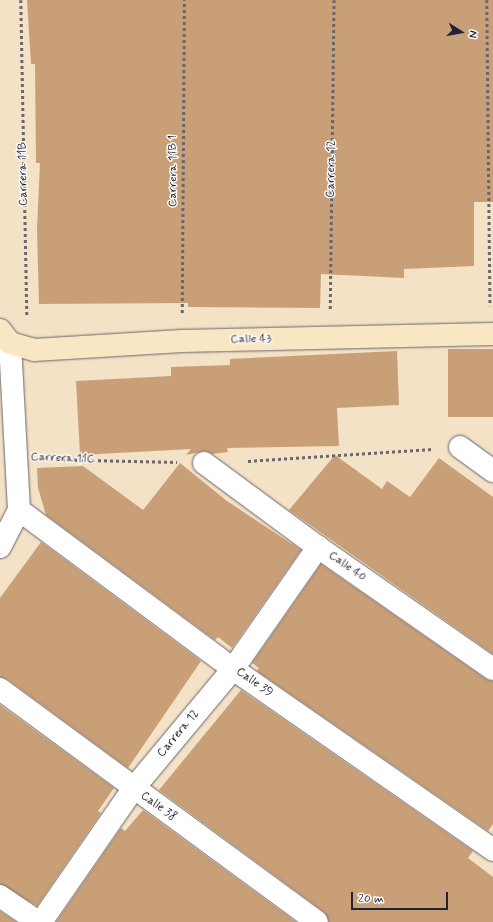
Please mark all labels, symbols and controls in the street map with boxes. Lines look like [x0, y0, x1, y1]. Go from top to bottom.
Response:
north arrow [441, 12, 481, 52]
text: N [465, 29, 480, 39]
street label: Carrera 11B 1 [167, 135, 181, 207]
street label: Carrera 12 [324, 140, 340, 198]
street label: Carrera 11B [16, 142, 32, 206]
street label: Calle 43 [230, 332, 272, 348]
street label: Carrera 11C [30, 451, 96, 467]
street label: Calle 40 [325, 549, 369, 585]
street label: Calle 39 [233, 665, 275, 701]
street label: Carrera 12 [155, 707, 203, 761]
street label: Calle 38 [137, 789, 179, 825]
scale bar [353, 884, 450, 910]
text: 20 m [358, 891, 384, 907]

